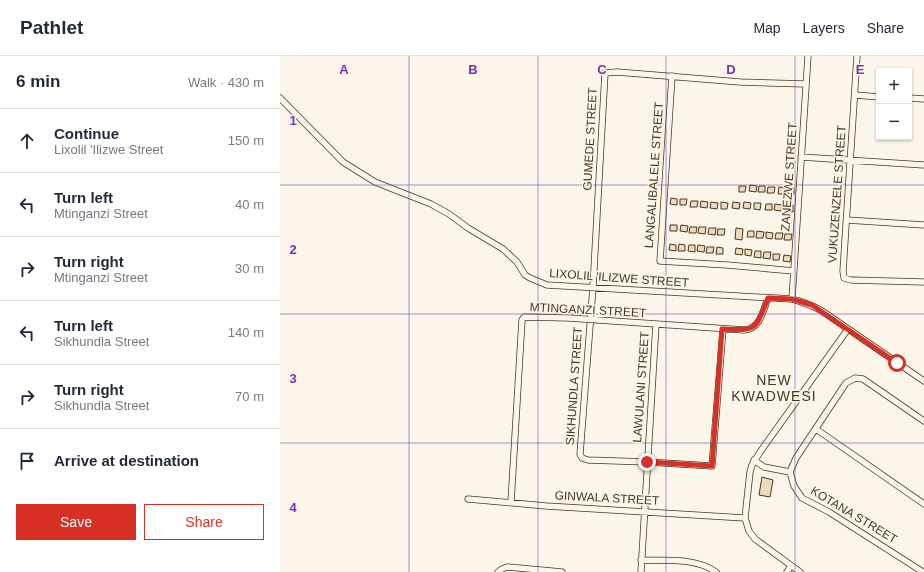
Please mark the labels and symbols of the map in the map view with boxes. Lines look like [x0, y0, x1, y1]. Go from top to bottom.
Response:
text: A [339, 62, 349, 77]
text: B [468, 62, 478, 77]
text: C [597, 62, 607, 77]
text: D [726, 62, 736, 77]
text: E [856, 62, 865, 77]
street label: GUMEDE STREET [580, 86, 600, 191]
street label: LANGALIBALELE STREET [642, 101, 666, 249]
text: 1 [289, 113, 297, 128]
street label: ZANEZWE STREET [778, 121, 800, 232]
street label: VUKUZENZELE STREET [825, 124, 849, 263]
text: 2 [289, 242, 297, 257]
street label: LIXOLIL 'ILIZWE STREET [549, 266, 690, 290]
street label: MTINGANZI STREET [529, 300, 647, 320]
street label: SIKHUNDLA STREET [563, 326, 585, 446]
street label: LAWULANI STREET [630, 330, 652, 443]
route start [888, 354, 906, 372]
text: 3 [289, 371, 297, 386]
district label: NEW KWADWESI [731, 372, 817, 404]
route end [638, 453, 656, 471]
street label: KOTANA STREET [808, 484, 900, 547]
street label: GINWALA STREET [554, 488, 660, 508]
text: 4 [289, 500, 297, 515]

